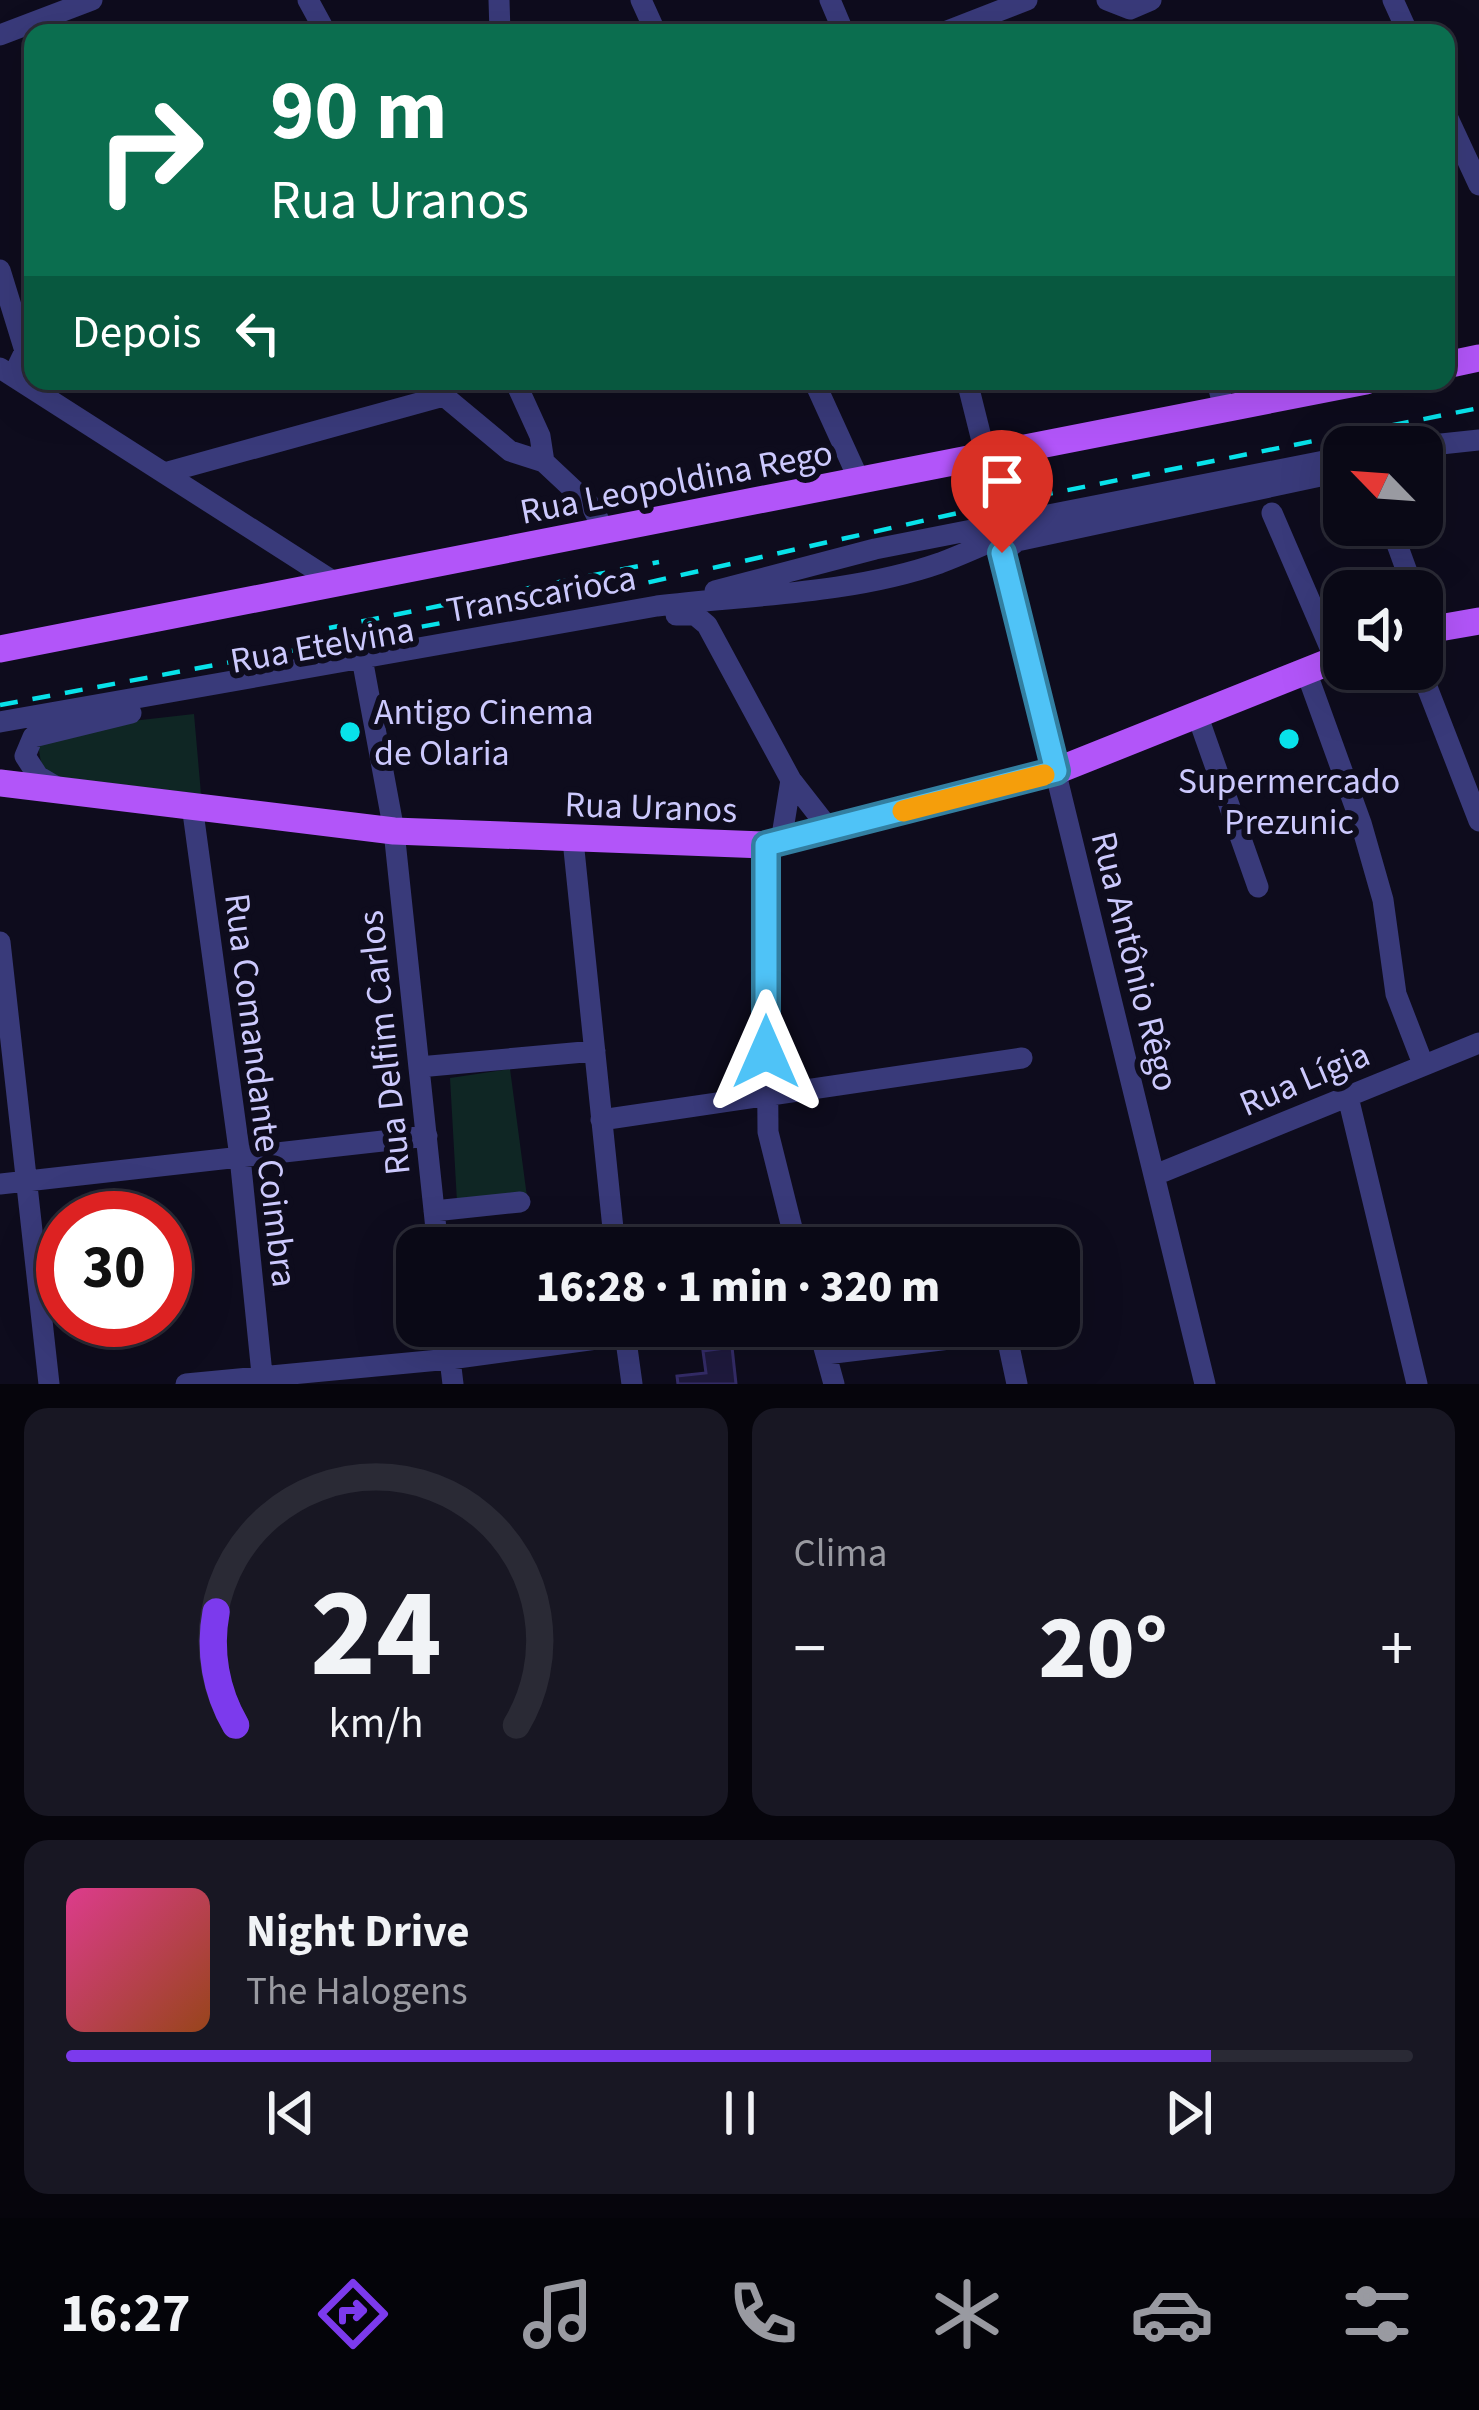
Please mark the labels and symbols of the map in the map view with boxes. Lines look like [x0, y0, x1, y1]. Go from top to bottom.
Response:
north arrow [1323, 426, 1443, 546]
street label: Rua Leopoldina Rego [516, 427, 837, 538]
pin [951, 430, 1053, 553]
street label: Transcarioca [443, 553, 640, 636]
street label: Rua Etelvina [226, 604, 418, 687]
place label: Antigo Cinema de Olaria [374, 687, 594, 779]
marker: Antigo Cinema de Olaria [337, 719, 363, 745]
marker: Supermercado Prezunic [1276, 726, 1302, 752]
place label: Supermercado Prezunic [1178, 756, 1400, 848]
street label: Rua Uranos [564, 779, 738, 836]
street label: Rua Antônio Rêgo [1078, 826, 1191, 1097]
street label: Rua Comandante Coimbra [211, 890, 310, 1290]
street label: Rua Delfim Carlos [345, 908, 424, 1178]
position arrow [703, 989, 829, 1115]
street label: Rua Lígia [1232, 1029, 1378, 1130]
speed limit sign: 30 [36, 1191, 192, 1347]

